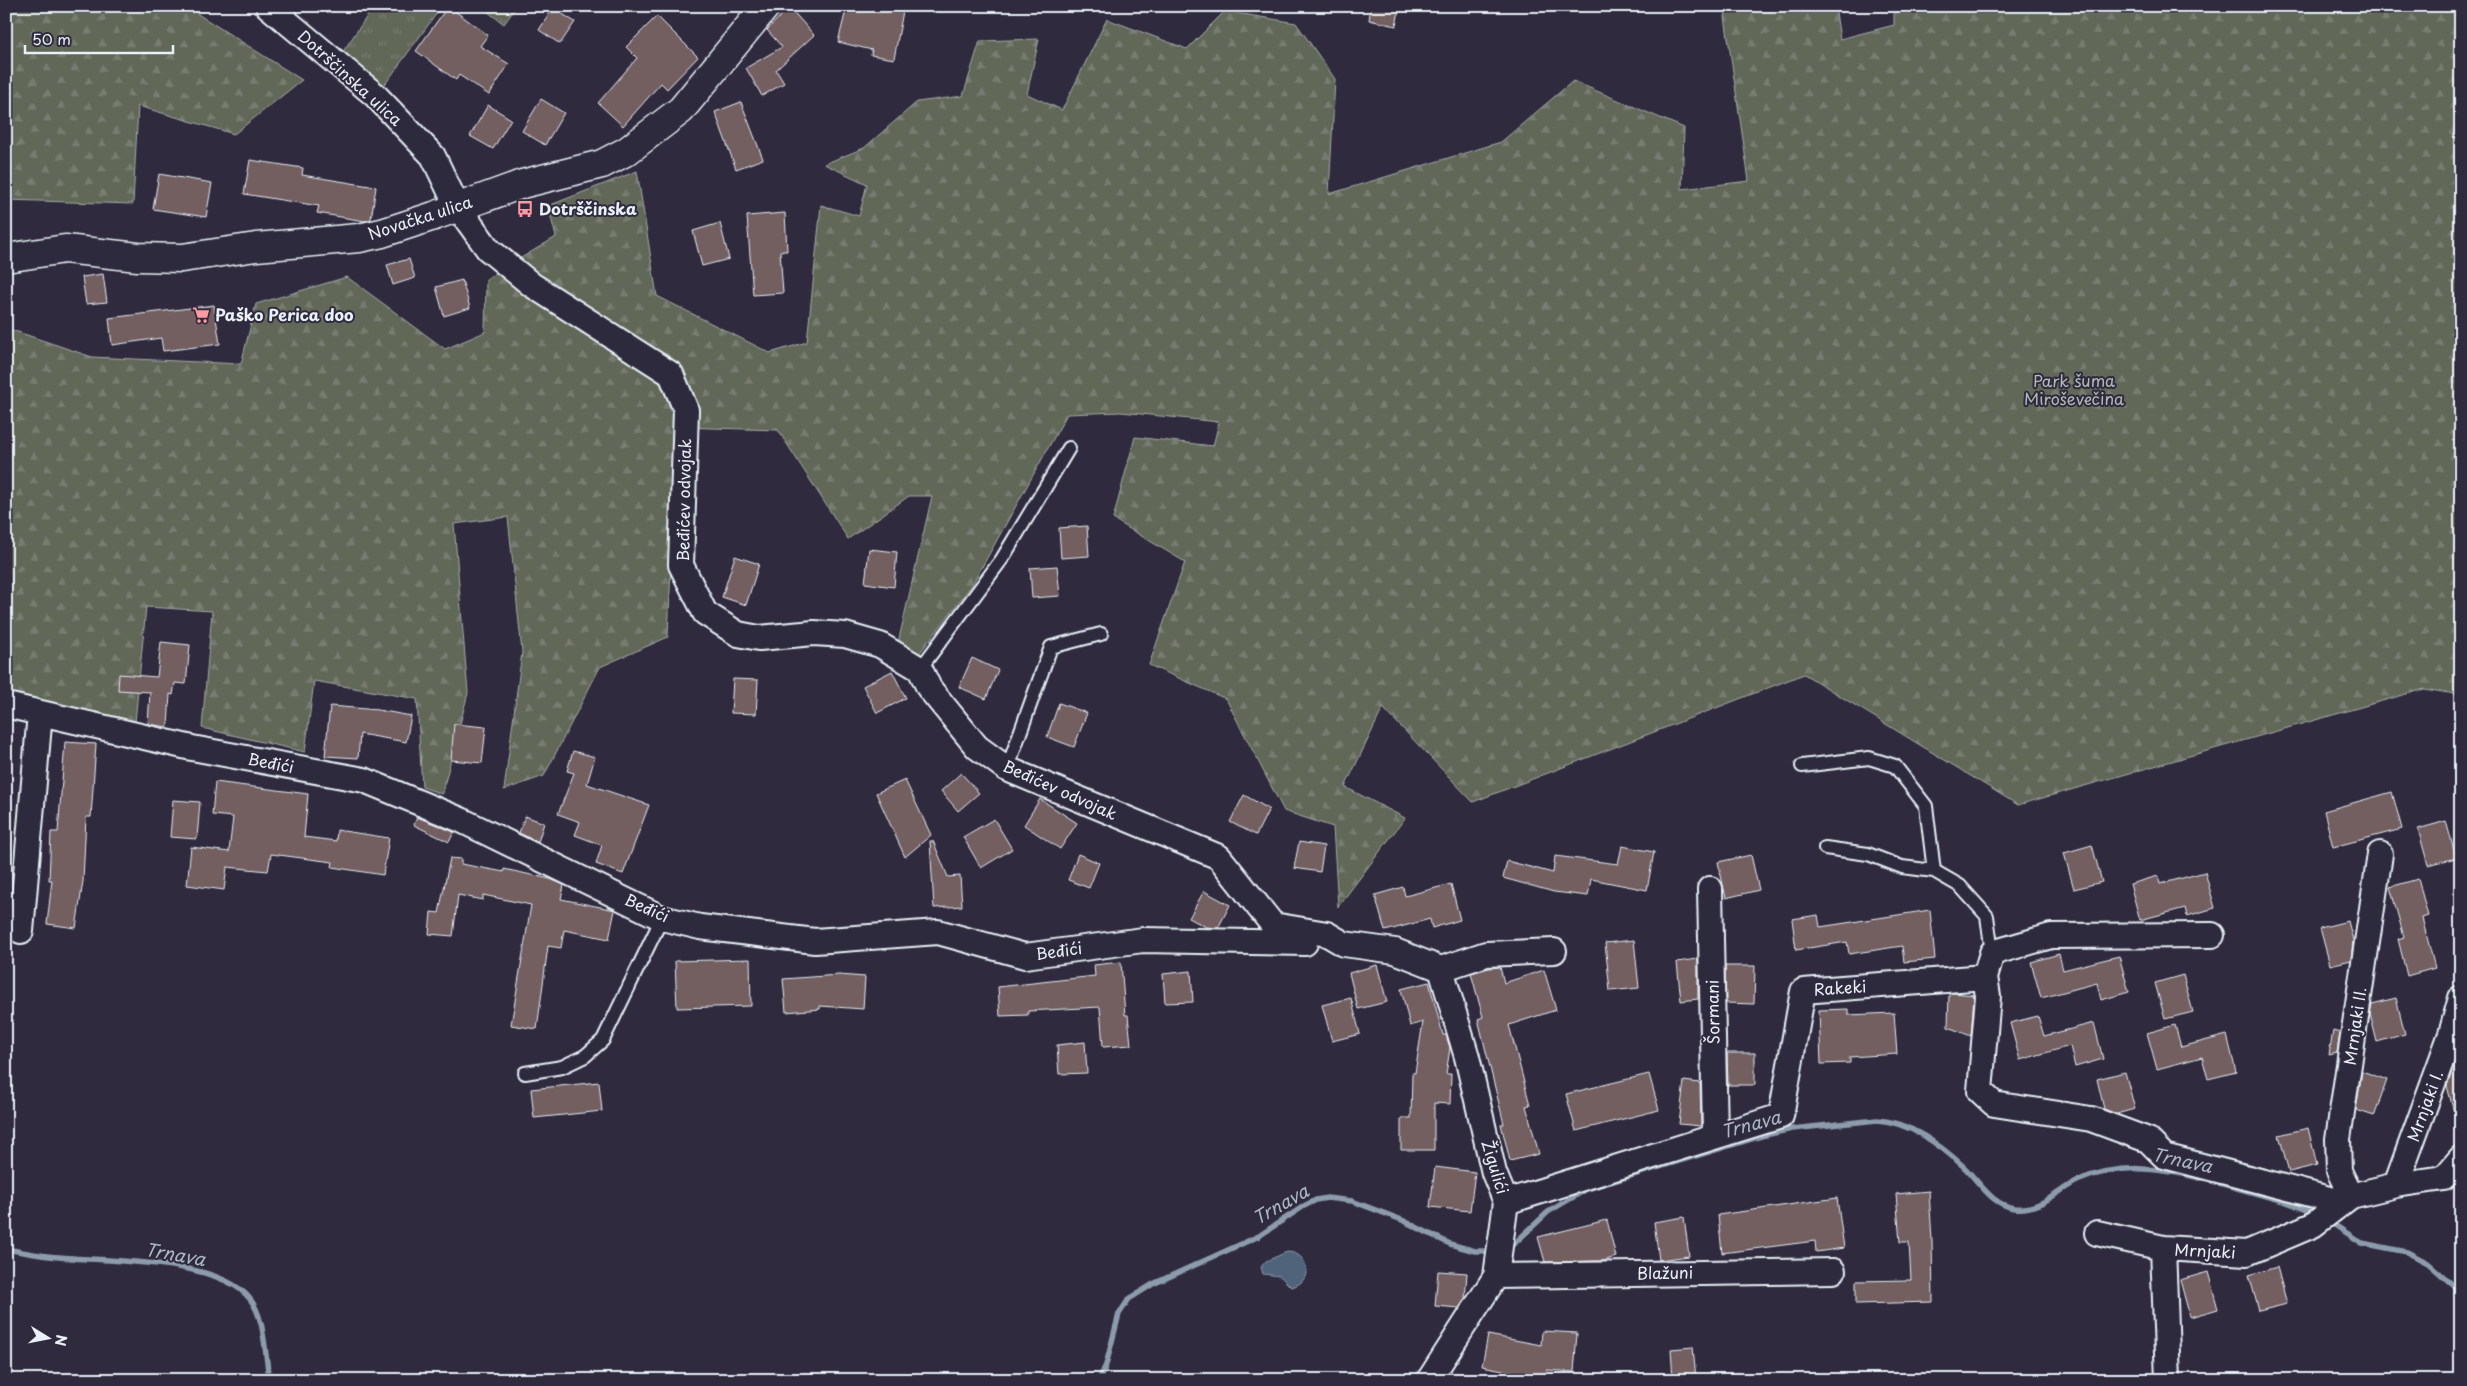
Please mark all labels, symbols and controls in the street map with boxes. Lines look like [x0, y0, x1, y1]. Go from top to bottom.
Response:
scale bar [25, 22, 172, 54]
street label: Dotrščinska ulica [293, 24, 408, 131]
text: 50 m [32, 27, 71, 50]
street label: Novačka ulica [364, 189, 475, 245]
place label: Dotrščinska [539, 196, 637, 220]
bus stop icon: Dotrščinska [515, 199, 535, 219]
place label: Paško Perica doo [215, 302, 354, 326]
supermarket icon: Paško Perica doo [191, 305, 211, 325]
park label: Park šuma Miroševečina [2024, 368, 2124, 410]
street label: Beđićev odvojak [670, 438, 696, 562]
street label: Beđići [246, 746, 296, 778]
street label: Beđićev odvojak [999, 753, 1122, 825]
street label: Beđići [621, 887, 673, 927]
street label: Beđići [1034, 935, 1084, 965]
street label: Rakeki [1813, 973, 1867, 1001]
street label: Šormani [1699, 980, 1725, 1044]
street label: Mrnjaki II. [2337, 985, 2371, 1067]
street label: Mrnjaki I. [2400, 1067, 2448, 1145]
water label: Trnava [1718, 1102, 1784, 1144]
street label: Žigulići [1476, 1137, 1516, 1197]
water label: Trnava [2150, 1140, 2216, 1179]
water label: Trnava [1247, 1176, 1314, 1231]
water label: Trnava [143, 1235, 208, 1272]
street label: Mrnjaki [2174, 1236, 2236, 1264]
street label: Blažuni [1637, 1260, 1693, 1284]
north arrow [22, 1314, 72, 1364]
text: N [50, 1333, 73, 1348]

